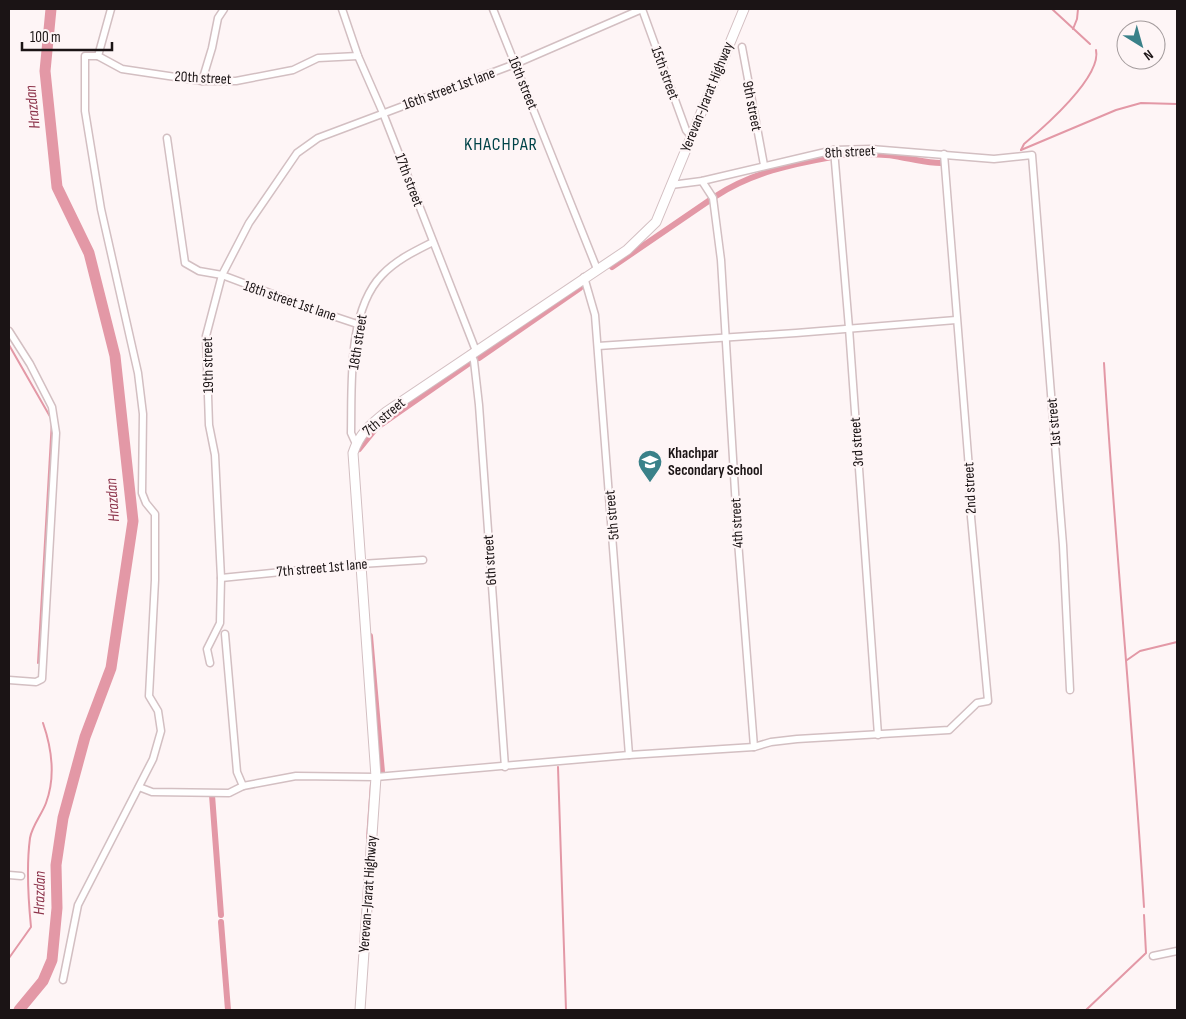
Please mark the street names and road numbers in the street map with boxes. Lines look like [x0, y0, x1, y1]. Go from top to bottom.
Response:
street label: Yerevan-Jrarat Highway [676, 39, 738, 155]
street label: 15th street [647, 44, 684, 103]
street label: 16th street [504, 54, 542, 113]
street label: 16th street 1st lane [400, 64, 498, 114]
street label: 20th street [174, 67, 232, 89]
street label: 9th street [738, 79, 766, 133]
street label: 8th street [824, 141, 876, 163]
street label: 17th street [390, 151, 428, 210]
street label: 18th street 1st lane [241, 276, 339, 326]
street label: 18th street [344, 313, 372, 371]
street label: 19th street [198, 336, 218, 393]
street label: 7th street [359, 393, 410, 440]
street label: 1st street [1042, 397, 1066, 447]
street label: 3rd street [846, 416, 868, 467]
street label: 2nd street [959, 461, 981, 514]
street label: 5th street [600, 489, 624, 541]
street label: 4th street [726, 497, 748, 549]
street label: 6th street [479, 534, 501, 586]
street label: 7th street 1st lane [276, 555, 368, 581]
street label: Yerevan-Jrarat Highway [354, 835, 382, 953]

